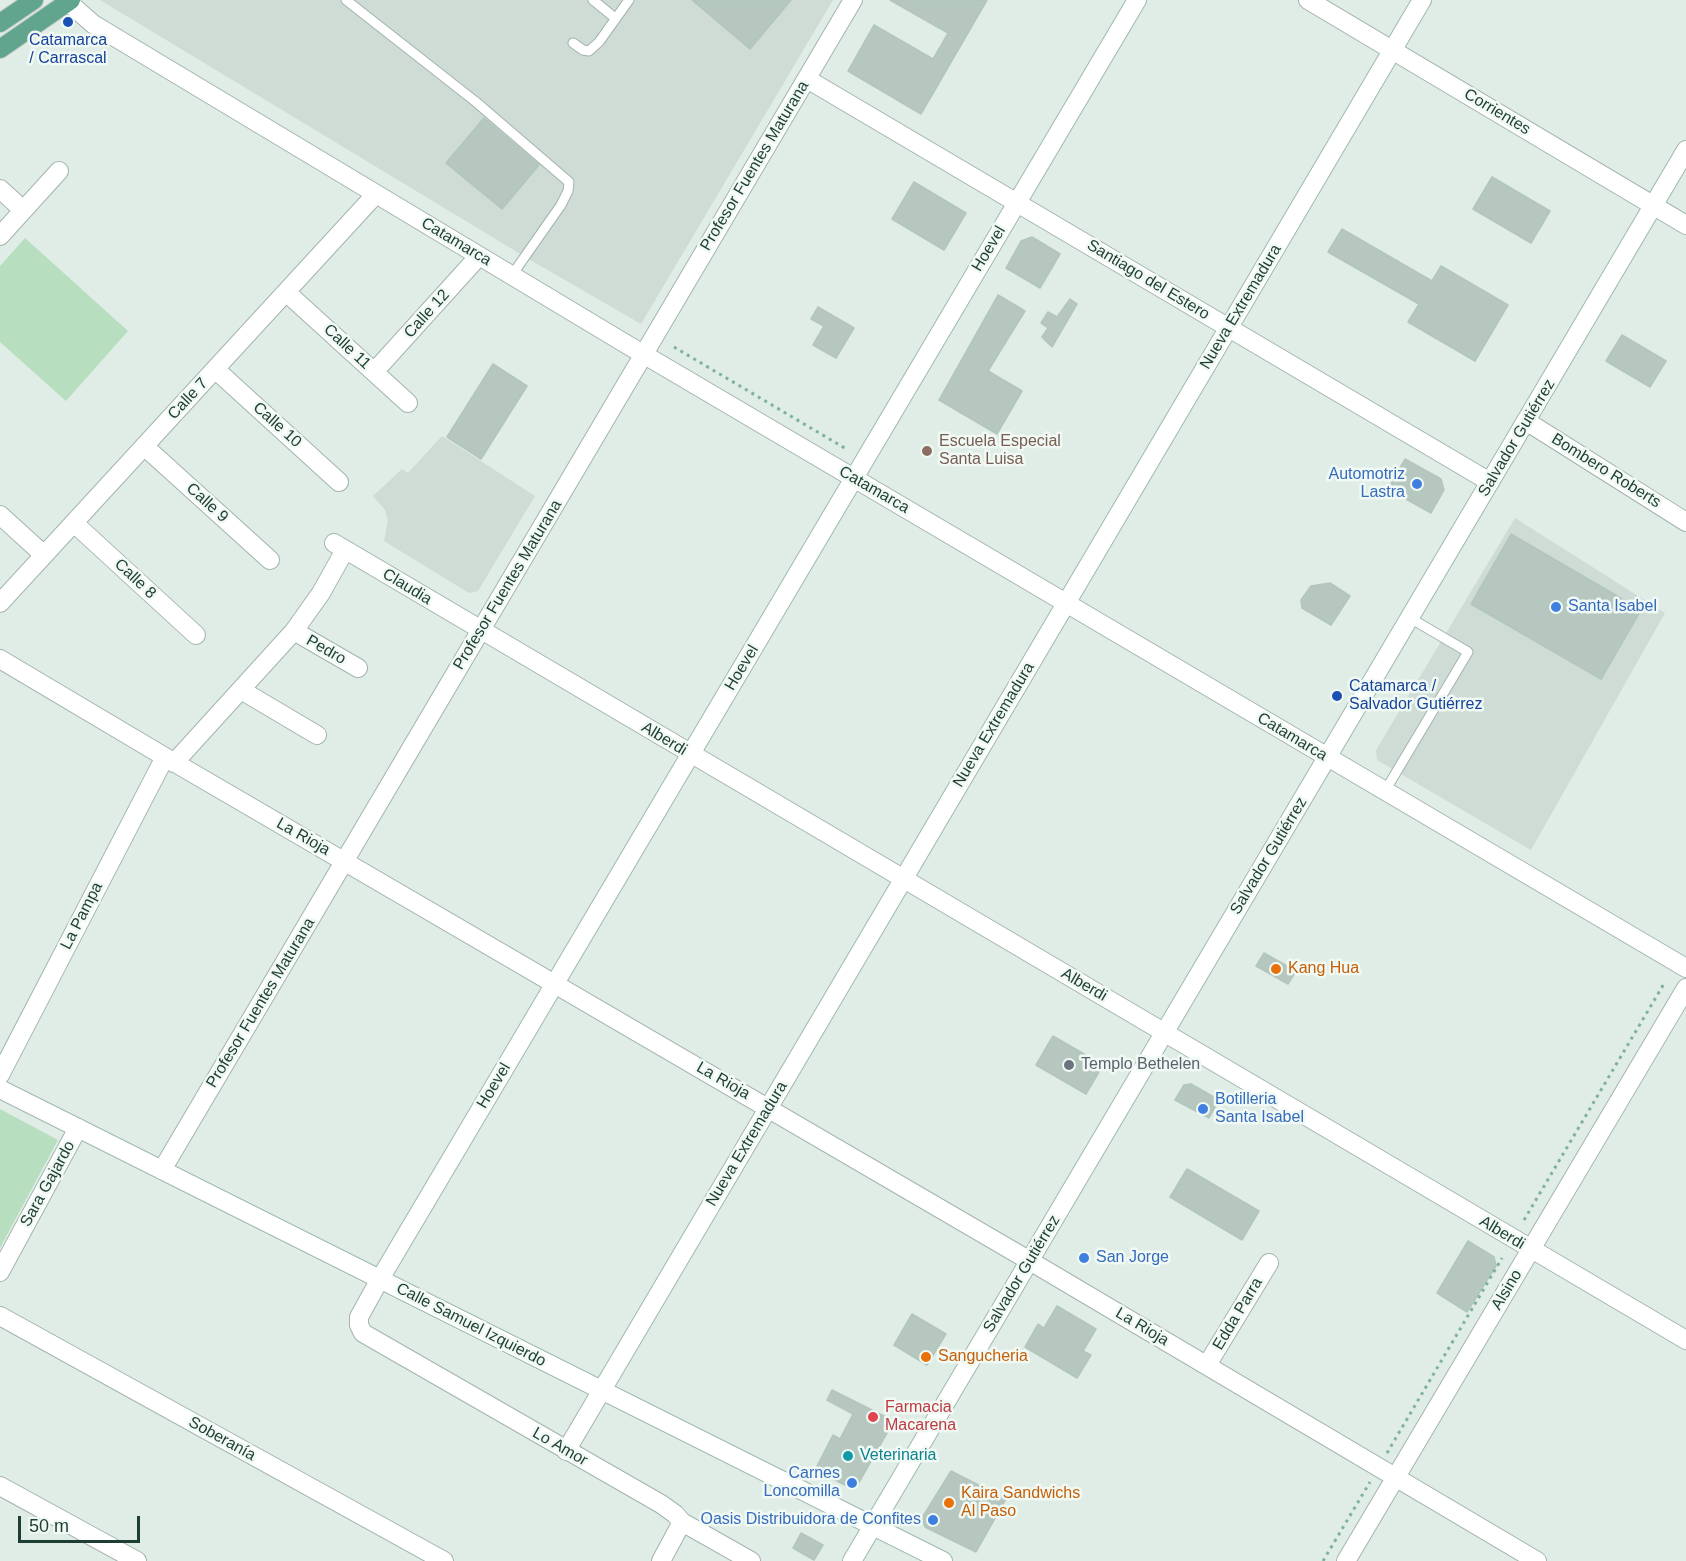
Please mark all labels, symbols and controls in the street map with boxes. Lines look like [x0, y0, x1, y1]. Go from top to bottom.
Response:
marker: Catamarca / Carrascal [61, 15, 75, 29]
place label: Catamarca / Carrascal [29, 31, 107, 69]
street label: Profesor Fuentes Maturana [697, 78, 813, 254]
street label: Corrientes [1460, 85, 1534, 139]
street label: Catamarca [418, 214, 494, 270]
street label: Hoevel [968, 223, 1010, 275]
street label: Santiago del Estero [1083, 236, 1213, 324]
street label: Nueva Extremadura [1196, 241, 1286, 373]
street label: Calle 12 [400, 286, 454, 342]
street label: Calle 11 [319, 320, 375, 374]
street label: Calle 7 [164, 374, 212, 424]
street label: Salvador Gutiérrez [1474, 376, 1560, 500]
street label: Calle 10 [249, 398, 305, 452]
street label: Bombero Roberts [1548, 430, 1664, 512]
place label: Escuela Especial Santa Luisa [939, 432, 1061, 470]
marker: Escuela Especial Santa Luisa [920, 444, 934, 458]
street label: Catamarca [835, 462, 913, 518]
place label: Automotriz Lastra [1329, 465, 1405, 503]
marker: Automotriz Lastra [1410, 477, 1424, 491]
street label: Calle 9 [182, 479, 232, 527]
street label: Profesor Fuentes Maturana [450, 497, 566, 673]
street label: Calle 8 [110, 555, 160, 603]
street label: Claudia [379, 565, 435, 609]
place label: Santa Isabel [1568, 597, 1657, 617]
marker: Santa Isabel [1549, 600, 1563, 614]
street label: Pedro [303, 631, 349, 669]
street label: Hoevel [721, 642, 763, 694]
street label: Nueva Extremadura [949, 659, 1039, 791]
place label: Catamarca / Salvador Gutiérrez [1349, 677, 1482, 715]
marker: Catamarca / Salvador Gutiérrez [1330, 689, 1344, 703]
street label: Catamarca [1254, 709, 1330, 765]
street label: Alberdi [638, 718, 690, 760]
street label: Salvador Gutiérrez [1226, 794, 1312, 918]
street label: La Rioja [273, 814, 333, 860]
street label: La Pampa [57, 879, 107, 953]
street label: Profesor Fuentes Maturana [203, 915, 319, 1091]
place label: Kang Hua [1288, 959, 1359, 979]
marker: Kang Hua [1269, 962, 1283, 976]
street label: Alberdi [1058, 964, 1110, 1006]
place label: Templo Bethelen [1081, 1055, 1200, 1075]
street label: La Rioja [693, 1058, 753, 1104]
marker: Templo Bethelen [1062, 1058, 1076, 1072]
street label: Hoevel [473, 1060, 515, 1112]
street label: Nueva Extremadura [702, 1078, 792, 1210]
place label: Botilleria Santa Isabel [1215, 1090, 1304, 1128]
marker: Botilleria Santa Isabel [1196, 1102, 1210, 1116]
street label: Sara Gajardo [17, 1138, 79, 1230]
street label: Salvador Gutiérrez [979, 1212, 1065, 1336]
street label: Alberdi [1476, 1212, 1528, 1254]
place label: San Jorge [1096, 1248, 1169, 1268]
marker: San Jorge [1077, 1251, 1091, 1265]
street label: Alsino [1488, 1266, 1526, 1314]
street label: Edda Parra [1209, 1274, 1267, 1354]
street label: Calle Samuel Izquierdo [393, 1279, 549, 1371]
street label: La Rioja [1112, 1304, 1172, 1350]
place label: Sangucheria [938, 1347, 1028, 1367]
marker: Sangucheria [919, 1350, 933, 1364]
place label: Farmacia Macarena [885, 1398, 956, 1436]
marker: Farmacia Macarena [866, 1410, 880, 1424]
street label: Soberanía [185, 1413, 259, 1465]
street label: Lo Amor [529, 1424, 591, 1470]
place label: Veterinaria [860, 1446, 936, 1466]
marker: Veterinaria [841, 1449, 855, 1463]
place label: Carnes Loncomilla [764, 1464, 840, 1502]
marker: Carnes Loncomilla [845, 1476, 859, 1490]
place label: Kaira Sandwichs Al Paso [961, 1484, 1080, 1522]
marker: Kaira Sandwichs Al Paso [942, 1496, 956, 1510]
scale bar [21, 1504, 142, 1542]
place label: Oasis Distribuidora de Confites [700, 1510, 921, 1530]
marker: Oasis Distribuidora de Confites [926, 1513, 940, 1527]
text: 50 m [29, 1516, 69, 1536]

